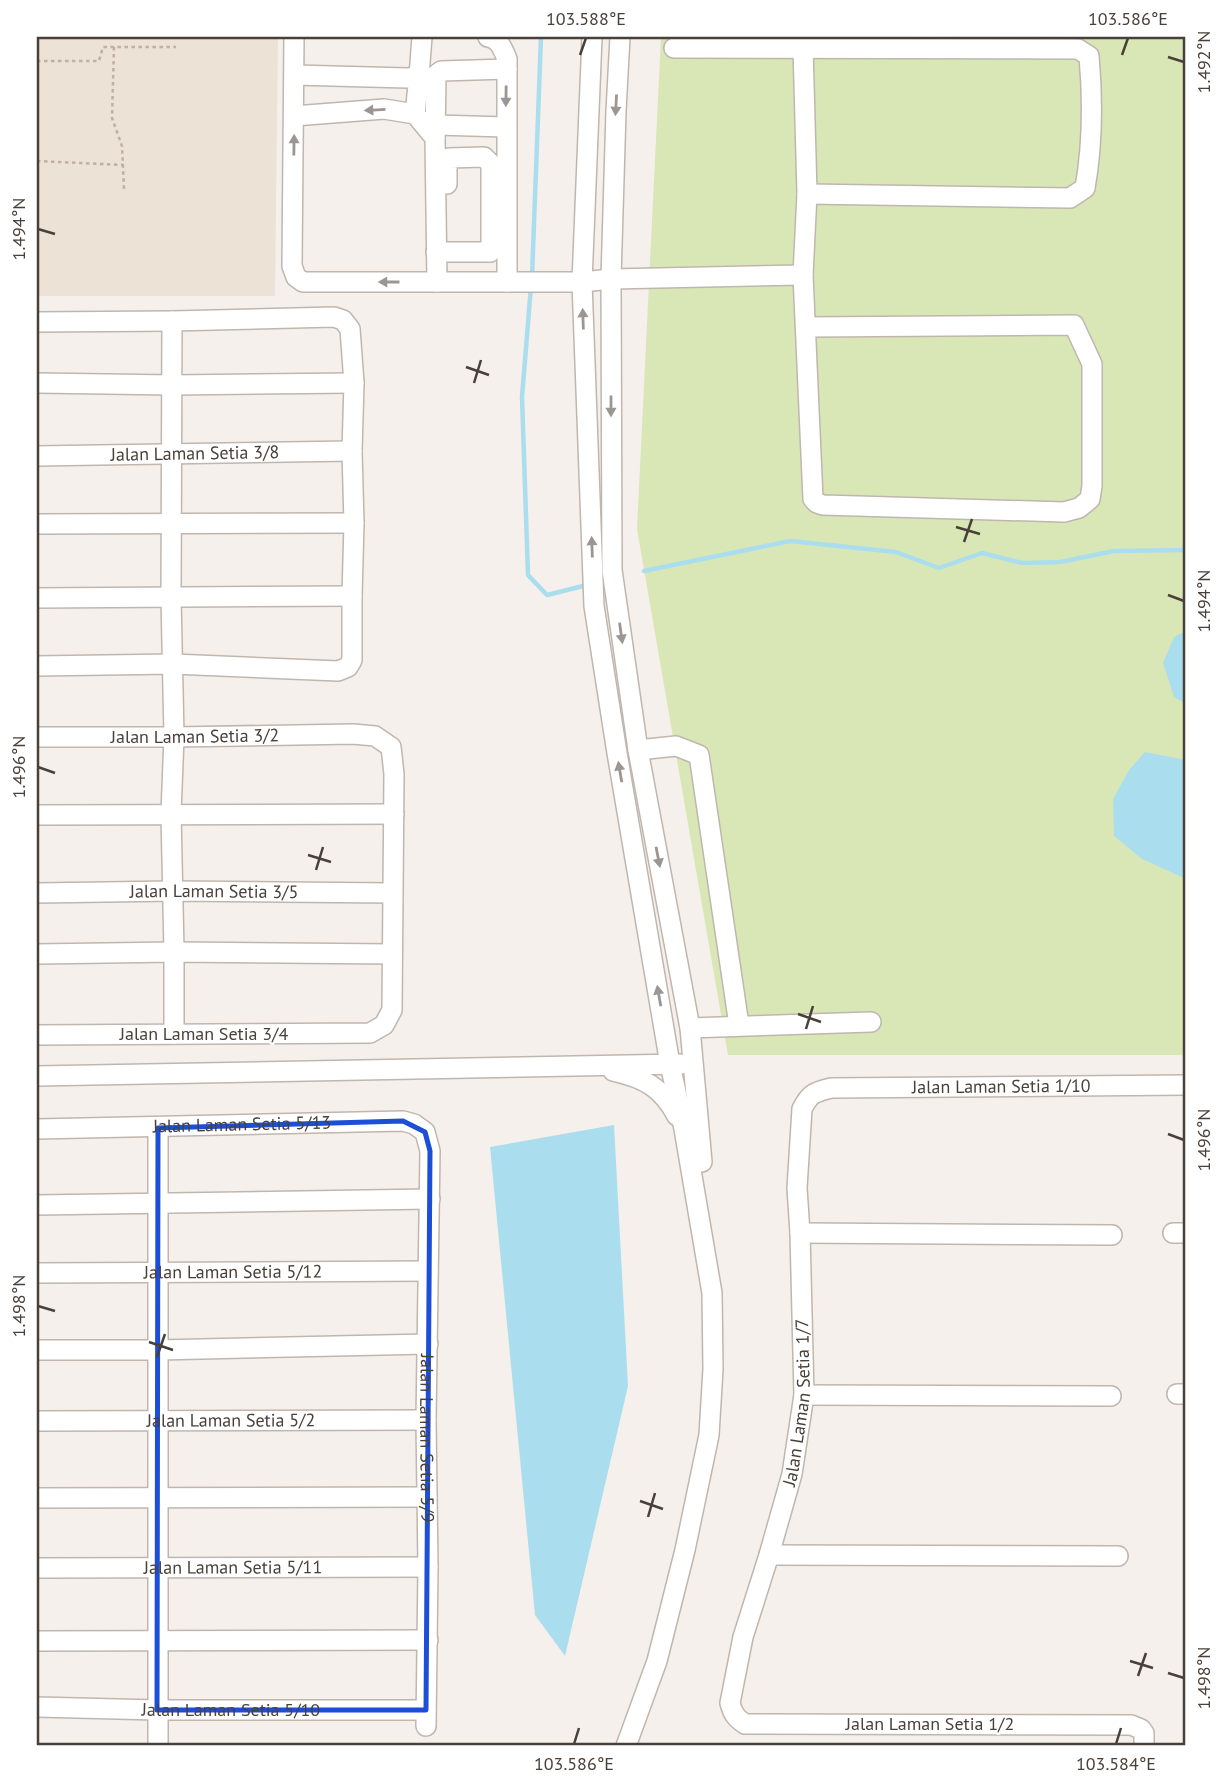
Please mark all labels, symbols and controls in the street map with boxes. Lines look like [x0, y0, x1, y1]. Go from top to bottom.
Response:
text: 103.588°E [546, 7, 626, 30]
text: 103.586°E [1088, 7, 1168, 30]
text: 1.492°N [1192, 31, 1215, 93]
one-way arrow [500, 85, 512, 107]
one-way arrow [610, 94, 621, 116]
one-way arrow [364, 105, 386, 116]
one-way arrow [288, 134, 299, 156]
text: 1.494°N [7, 198, 30, 260]
one-way arrow [378, 276, 400, 288]
one-way arrow [578, 308, 589, 330]
one-way arrow [605, 395, 617, 417]
street label: Jalan Laman Setia 3/8 [110, 440, 279, 466]
one-way arrow [587, 536, 598, 558]
text: 1.494°N [1192, 570, 1215, 632]
one-way arrow [616, 622, 627, 644]
street label: Jalan Laman Setia 3/2 [110, 723, 279, 748]
text: 1.496°N [7, 736, 30, 798]
one-way arrow [614, 761, 625, 783]
one-way arrow [653, 846, 664, 868]
street label: Jalan Laman Setia 3/5 [129, 879, 298, 903]
one-way arrow [653, 985, 664, 1007]
street label: Jalan Laman Setia 3/4 [119, 1022, 288, 1045]
street label: Jalan Laman Setia 1/10 [911, 1074, 1091, 1098]
text: 1.496°N [1192, 1109, 1215, 1171]
street label: Jalan Laman Setia 5/13 [152, 1111, 331, 1137]
street label: Jalan Laman Setia 5/12 [143, 1260, 322, 1283]
text: 1.498°N [7, 1275, 30, 1337]
street label: Jalan Laman Setia 1/7 [777, 1318, 815, 1490]
street label: Jalan Laman Setia 5/9 [415, 1353, 439, 1523]
street label: Jalan Laman Setia 5/2 [146, 1408, 315, 1432]
street label: Jalan Laman Setia 5/11 [143, 1555, 322, 1579]
text: 1.498°N [1192, 1647, 1215, 1709]
street label: Jalan Laman Setia 5/10 [140, 1698, 320, 1721]
street label: Jalan Laman Setia 1/2 [845, 1712, 1014, 1735]
text: 103.586°E [534, 1752, 614, 1775]
text: 103.584°E [1076, 1752, 1156, 1775]

